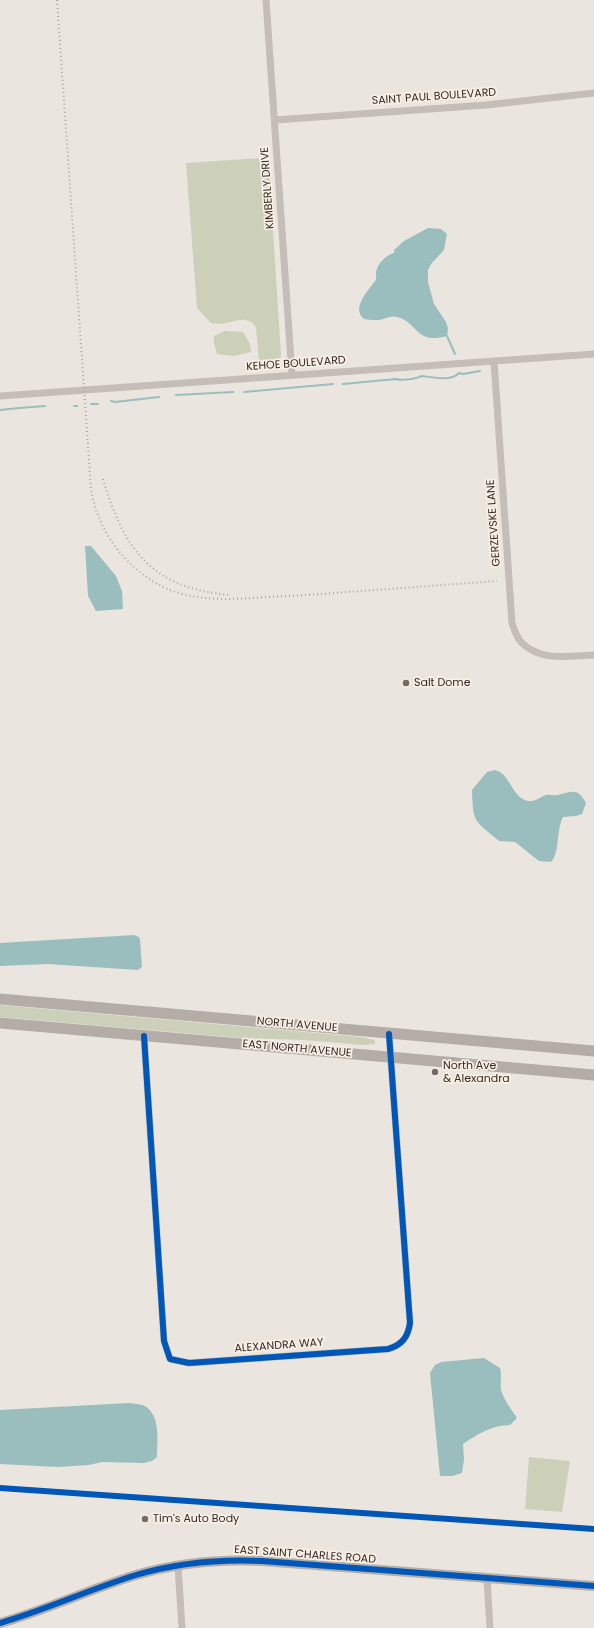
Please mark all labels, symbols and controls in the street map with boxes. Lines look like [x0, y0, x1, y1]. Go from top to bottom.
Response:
street label: SAINT PAUL BOULEVARD [371, 86, 497, 108]
street label: KIMBERLY DRIVE [259, 147, 277, 229]
street label: KEHOE BOULEVARD [246, 354, 346, 374]
street label: GERZEVSKE LANE [484, 479, 504, 567]
place label: Salt Dome [414, 676, 471, 690]
marker: Salt Dome [401, 678, 411, 688]
street label: NORTH AVENUE [256, 1015, 338, 1035]
street label: EAST NORTH AVENUE [242, 1038, 352, 1060]
place label: North Ave & Alexandra [443, 1059, 510, 1085]
marker: North Ave & Alexandra [430, 1067, 440, 1077]
street label: ALEXANDRA WAY [234, 1336, 324, 1356]
place label: Tim's Auto Body [153, 1512, 239, 1526]
marker: Tim's Auto Body [140, 1514, 150, 1524]
street label: EAST SAINT CHARLES ROAD [234, 1543, 376, 1567]

